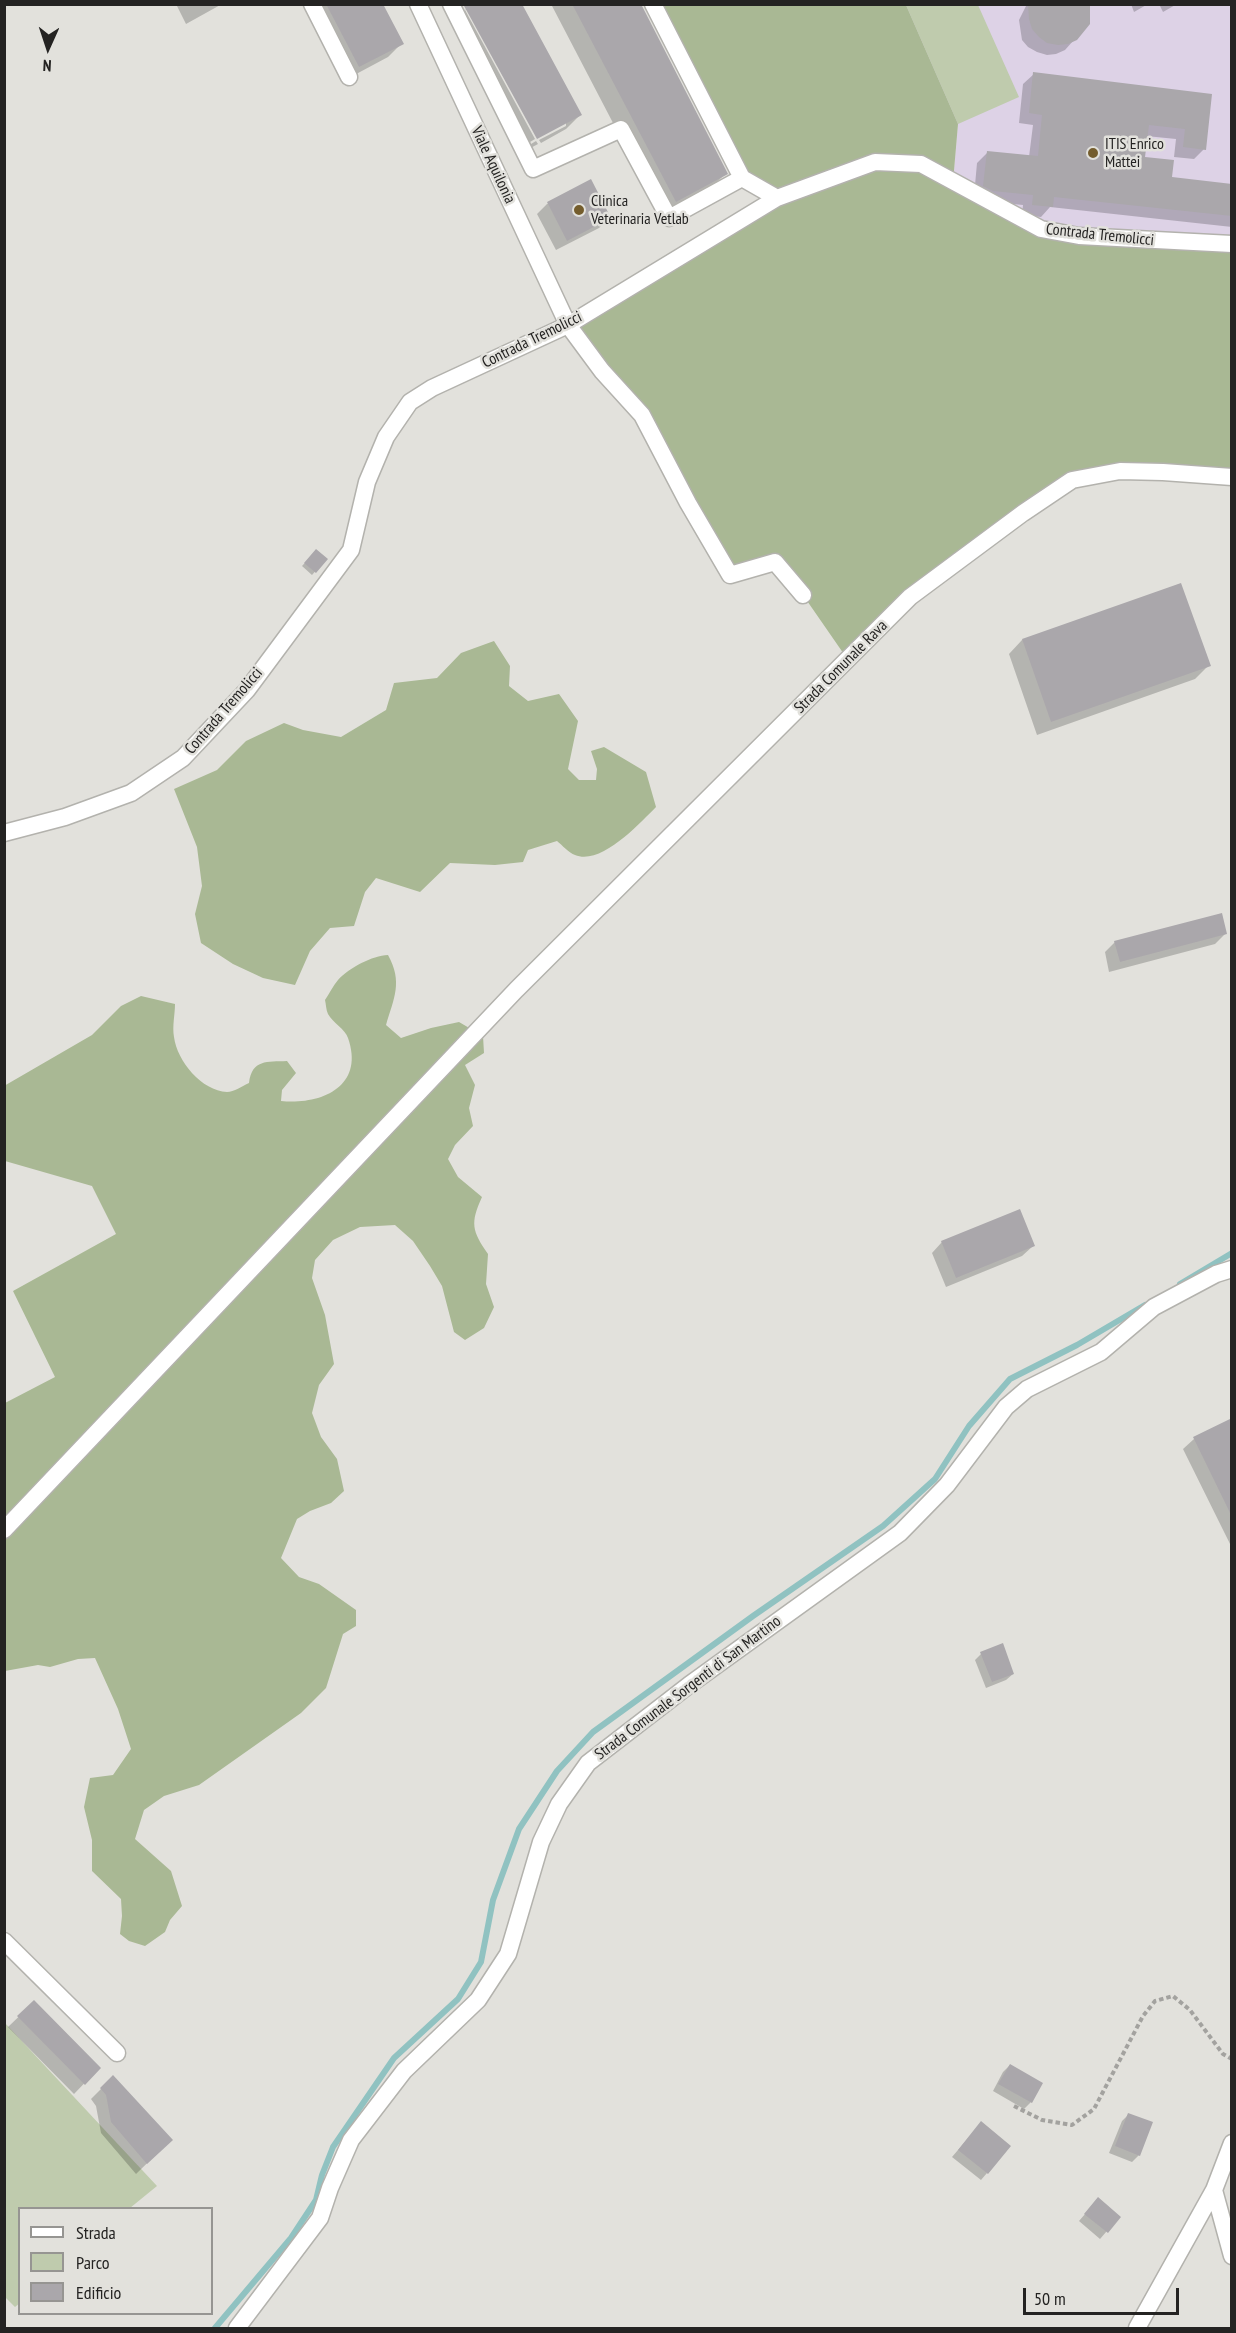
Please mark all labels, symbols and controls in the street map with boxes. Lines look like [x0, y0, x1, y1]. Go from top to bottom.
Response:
north arrow [18, 18, 78, 78]
text: N [42, 56, 52, 76]
street label: Viale Aquilonia [467, 123, 519, 207]
place label: ITIS Enrico Mattei [1105, 134, 1164, 172]
marker: ITIS Enrico Mattei [1086, 146, 1100, 160]
place label: Clinica Veterinaria Vetlab [591, 191, 689, 229]
marker: Clinica Veterinaria Vetlab [572, 203, 586, 217]
street label: Contrada Tremolicci [1045, 220, 1155, 250]
street label: Contrada Tremolicci [479, 308, 585, 372]
street label: Strada Comunale Rava [790, 616, 892, 718]
street label: Contrada Tremolicci [181, 664, 267, 758]
street label: Strada Comunale Sorgenti di San Martino [591, 1612, 785, 1764]
legend [18, 2207, 213, 2315]
text: Strada [76, 2221, 116, 2244]
text: Parco [76, 2251, 110, 2274]
scale bar [1026, 2276, 1182, 2314]
text: Edificio [76, 2281, 121, 2304]
text: 50 m [1034, 2287, 1066, 2310]

